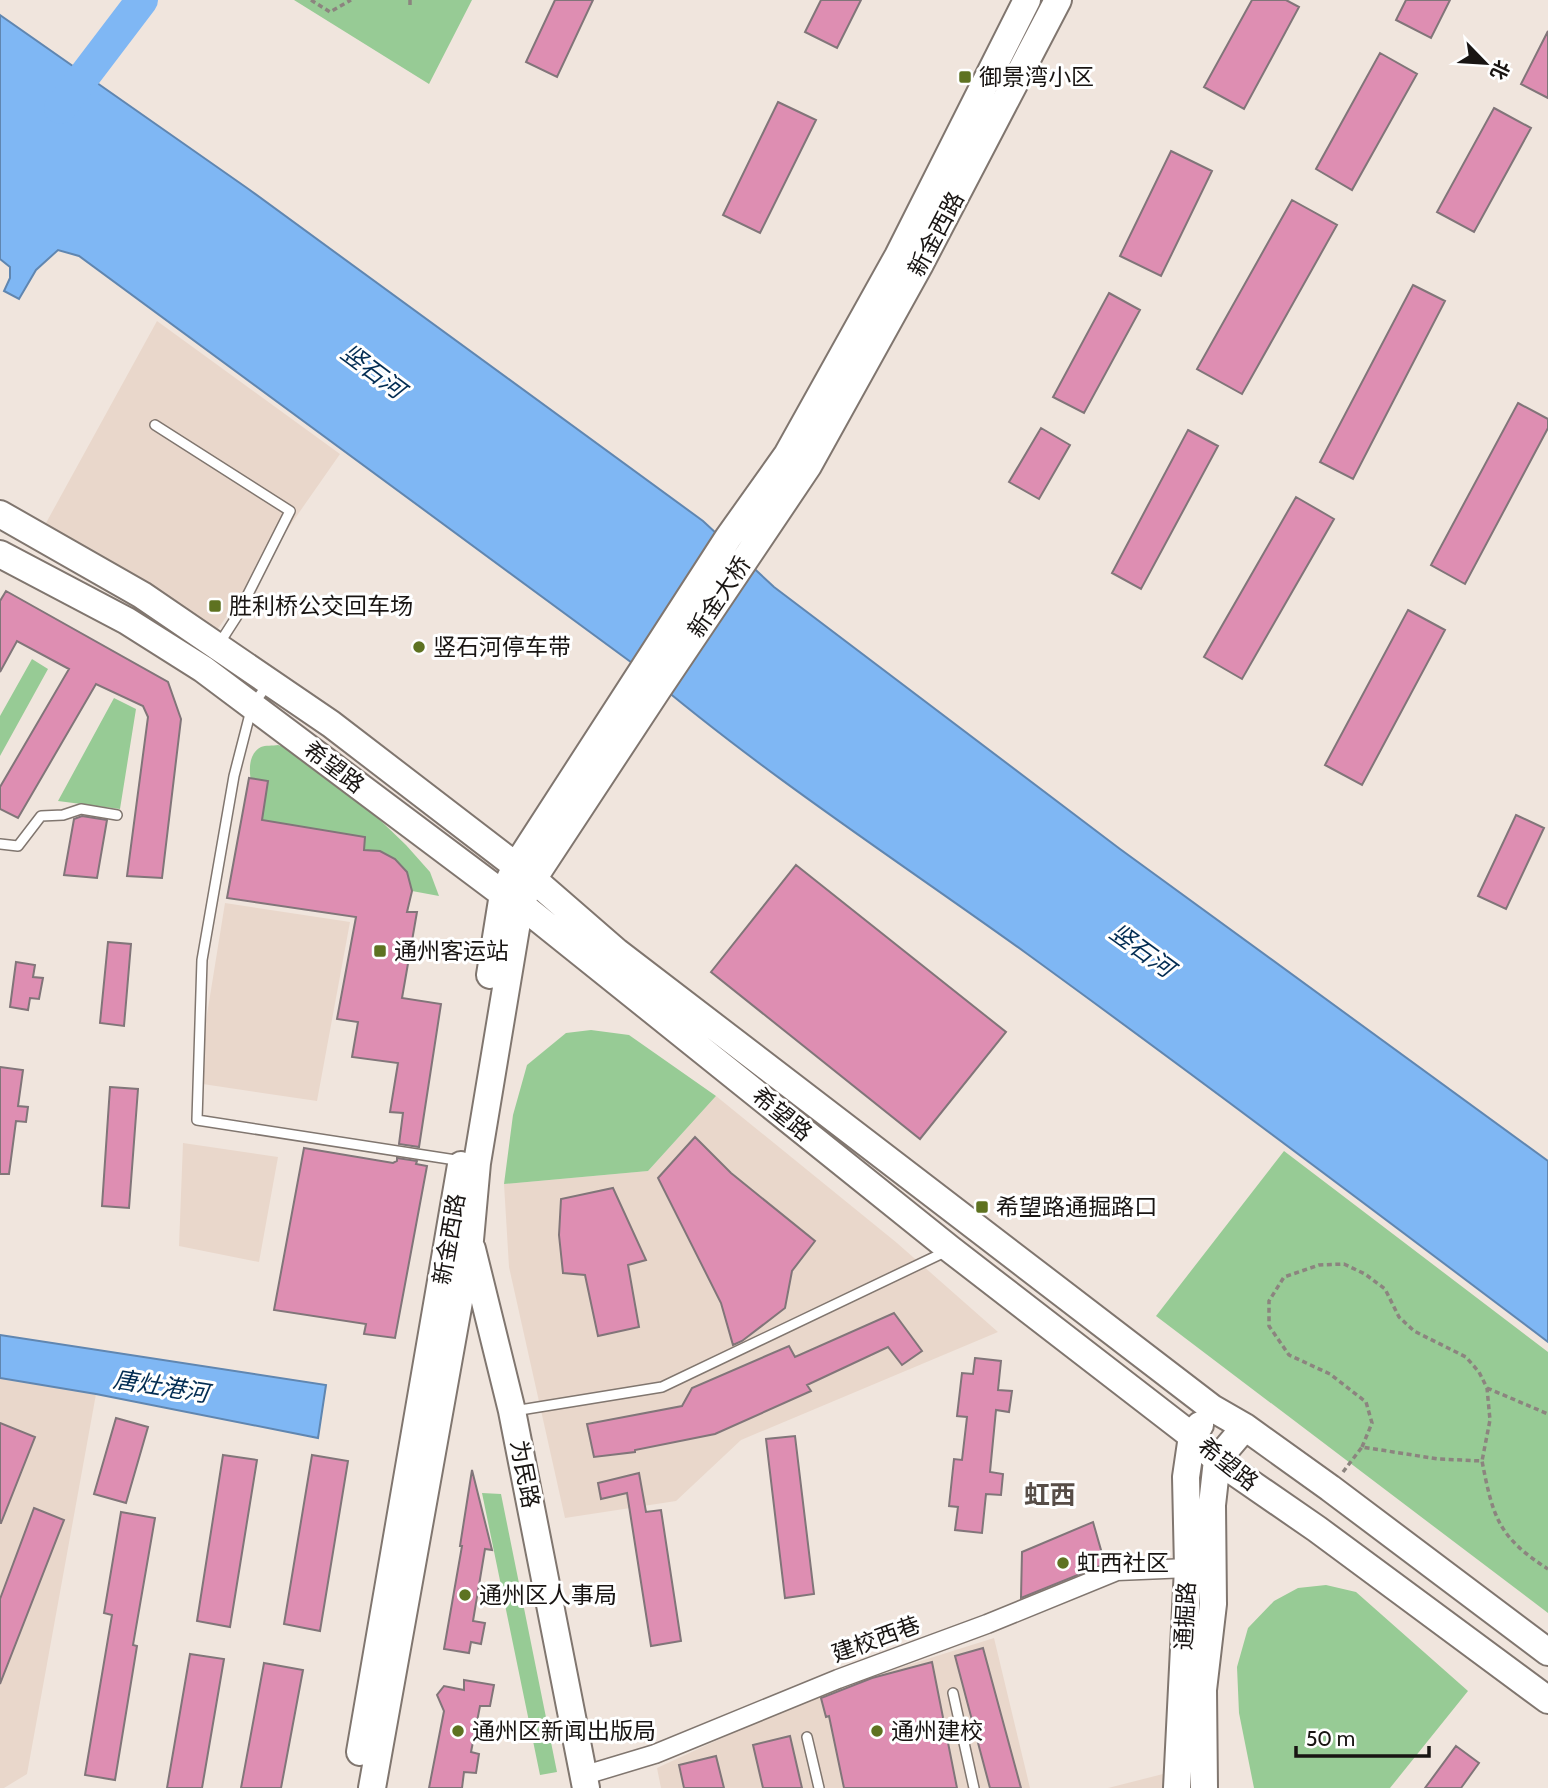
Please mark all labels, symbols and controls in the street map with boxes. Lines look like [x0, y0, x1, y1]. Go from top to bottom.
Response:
north arrow [1450, 28, 1520, 98]
text: 北 [1486, 56, 1514, 83]
place label: 御景湾小区 [979, 63, 1094, 91]
marker: 御景湾小区 [957, 69, 973, 85]
street label: 新金西路 [902, 187, 970, 281]
water label: 竖石河 [336, 338, 414, 407]
street label: 新金大桥 [682, 551, 756, 643]
place label: 胜利桥公交回车场 [229, 592, 413, 620]
marker: 胜利桥公交回车场 [207, 598, 223, 614]
place label: 竖石河停车带 [433, 633, 571, 661]
marker: 竖石河停车带 [411, 639, 427, 655]
street label: 希望路 [298, 735, 370, 799]
water label: 竖石河 [1104, 917, 1183, 985]
place label: 通州客运站 [394, 937, 509, 965]
marker: 通州客运站 [372, 943, 388, 959]
street label: 希望路 [746, 1081, 818, 1147]
street label: 新金西路 [427, 1191, 471, 1287]
place label: 希望路通掘路口 [996, 1193, 1157, 1221]
marker: 希望路通掘路口 [974, 1199, 990, 1215]
water label: 唐灶港河 [111, 1364, 215, 1408]
street label: 希望路 [1192, 1432, 1264, 1496]
street label: 为民路 [505, 1437, 545, 1511]
district label: 虹西 [1024, 1479, 1076, 1511]
place label: 虹西社区 [1077, 1549, 1169, 1577]
marker: 虹西社区 [1055, 1555, 1071, 1571]
place label: 通州区人事局 [479, 1581, 617, 1609]
street label: 通掘路 [1169, 1581, 1201, 1651]
marker: 通州区人事局 [457, 1587, 473, 1603]
street label: 建校西巷 [828, 1610, 924, 1668]
scale bar [1296, 1714, 1429, 1758]
place label: 通州区新闻出版局 [472, 1717, 656, 1745]
place label: 通州建校 [891, 1717, 983, 1745]
marker: 通州区新闻出版局 [450, 1723, 466, 1739]
marker: 通州建校 [869, 1723, 885, 1739]
text: 50 m [1306, 1726, 1355, 1751]

